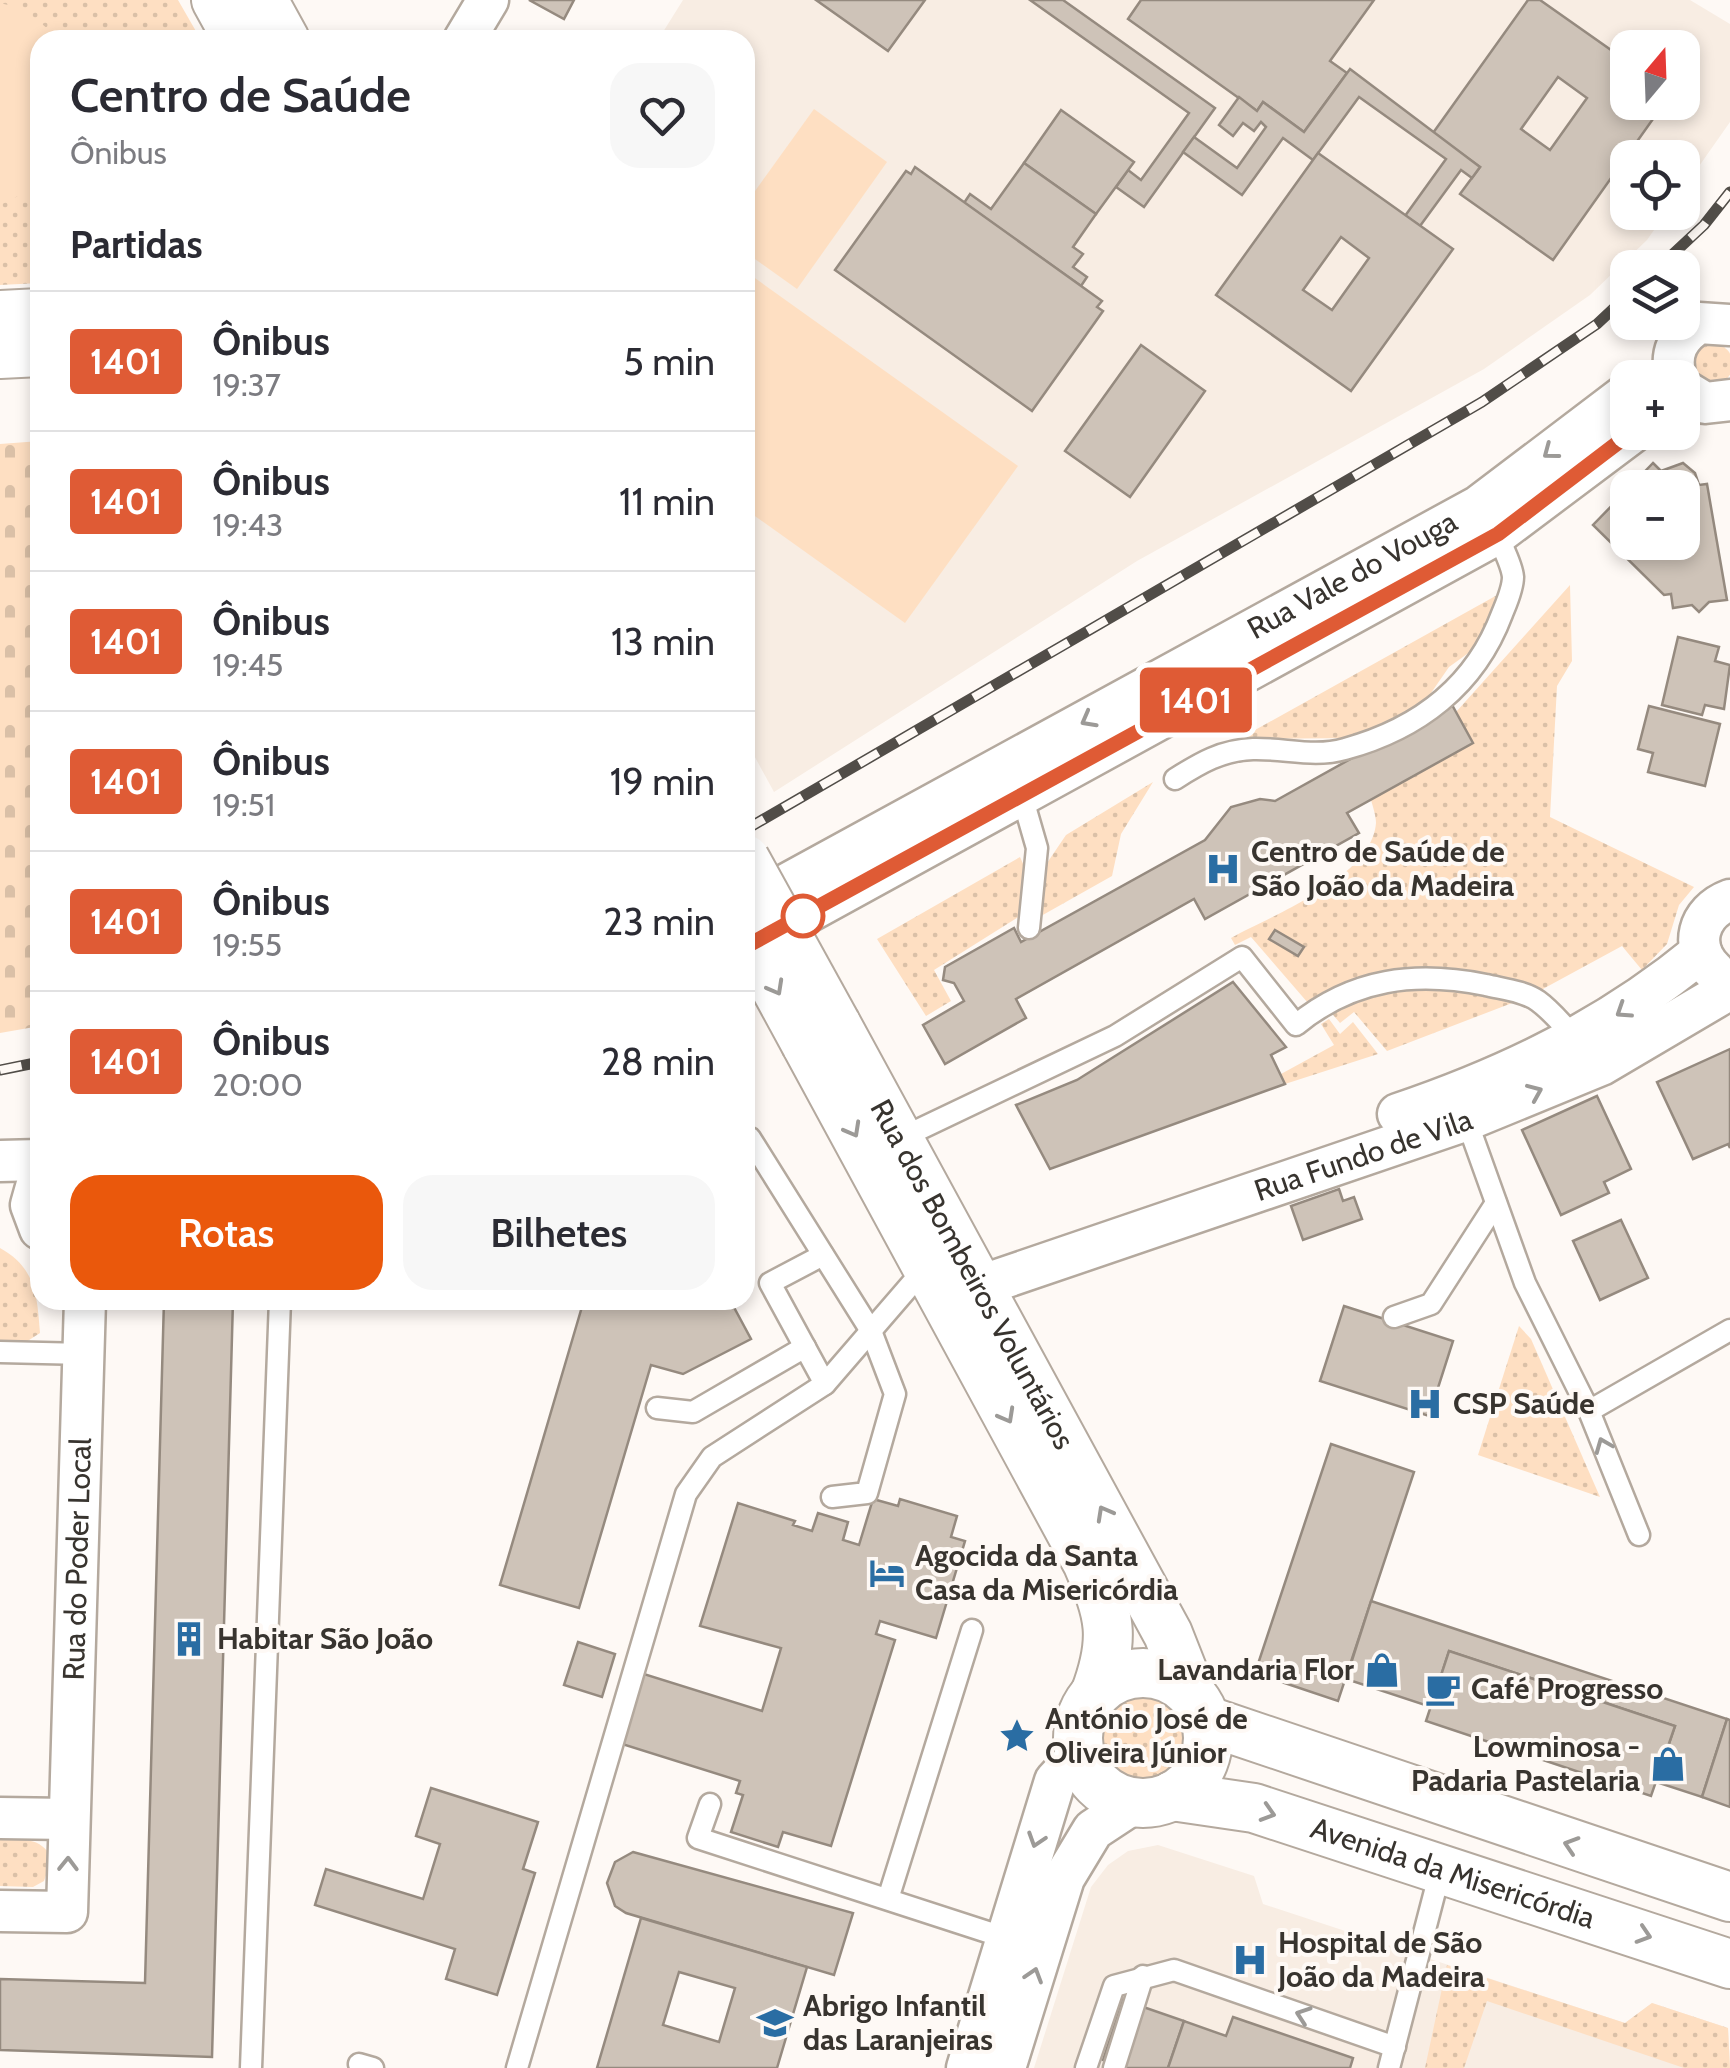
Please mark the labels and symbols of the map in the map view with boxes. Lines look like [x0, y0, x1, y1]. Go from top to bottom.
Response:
north arrow [1610, 30, 1700, 120]
one-way arrow [1543, 441, 1561, 458]
street label: Rua Vale do Vouga [1241, 502, 1464, 647]
line badge: 1401 [1126, 668, 1266, 732]
one-way arrow [1081, 708, 1099, 728]
place label: Centro de Saúde de São João da Madeira [1251, 833, 1514, 904]
hospital icon: Centro de Saúde de São João da Madeira [1204, 850, 1242, 888]
unlabelled marker [782, 895, 824, 937]
one-way arrow [763, 978, 783, 996]
one-way arrow [1616, 999, 1634, 1018]
one-way arrow [1525, 1084, 1543, 1104]
street label: Rua dos Bombeiros Voluntários [863, 1093, 1083, 1455]
street label: Rua Fundo de Vila [1249, 1100, 1478, 1209]
one-way arrow [841, 1119, 861, 1137]
hospital icon: CSP Saúde [1406, 1385, 1444, 1423]
place label: CSP Saúde [1453, 1385, 1595, 1422]
one-way arrow [995, 1405, 1015, 1423]
street label: Rua do Poder Local [55, 1437, 99, 1681]
one-way arrow [1594, 1437, 1614, 1454]
one-way arrow [1096, 1505, 1116, 1523]
place label: Agocida da Santa Casa da Misericórdia [915, 1537, 1178, 1608]
hotel icon: Agocida da Santa Casa da Misericórdia [868, 1554, 906, 1592]
building icon: Habitar São João [170, 1620, 208, 1658]
place label: Habitar São João [217, 1620, 433, 1657]
place label: Lavandaria Flor [1157, 1651, 1354, 1688]
shop icon: Lavandaria Flor [1363, 1651, 1401, 1689]
cafe icon: Café Progresso [1424, 1670, 1462, 1708]
place label: Café Progresso [1471, 1670, 1663, 1707]
place label: António José de Oliveira Júnior [1045, 1700, 1248, 1771]
place icon: António José de Oliveira Júnior [998, 1717, 1036, 1755]
place label: Lowminosa - Padaria Pastelaria [1411, 1728, 1640, 1799]
shop icon: Lowminosa - Padaria Pastelaria [1649, 1745, 1687, 1783]
one-way arrow [1259, 1801, 1276, 1822]
street label: Avenida da Misericórdia [1306, 1809, 1600, 1937]
one-way arrow [1028, 1830, 1048, 1847]
one-way arrow [1563, 1837, 1580, 1857]
one-way arrow [57, 1855, 79, 1870]
place label: Hospital de São João da Madeira [1277, 1924, 1485, 1995]
one-way arrow [1634, 1924, 1651, 1944]
hospital icon: Hospital de São João da Madeira [1231, 1941, 1269, 1979]
one-way arrow [1022, 1967, 1043, 1984]
place label: Abrigo Infantil das Laranjeiras [803, 1987, 993, 2058]
school or university icon: Abrigo Infantil das Laranjeiras [756, 2004, 794, 2042]
one-way arrow [1296, 2006, 1313, 2026]

